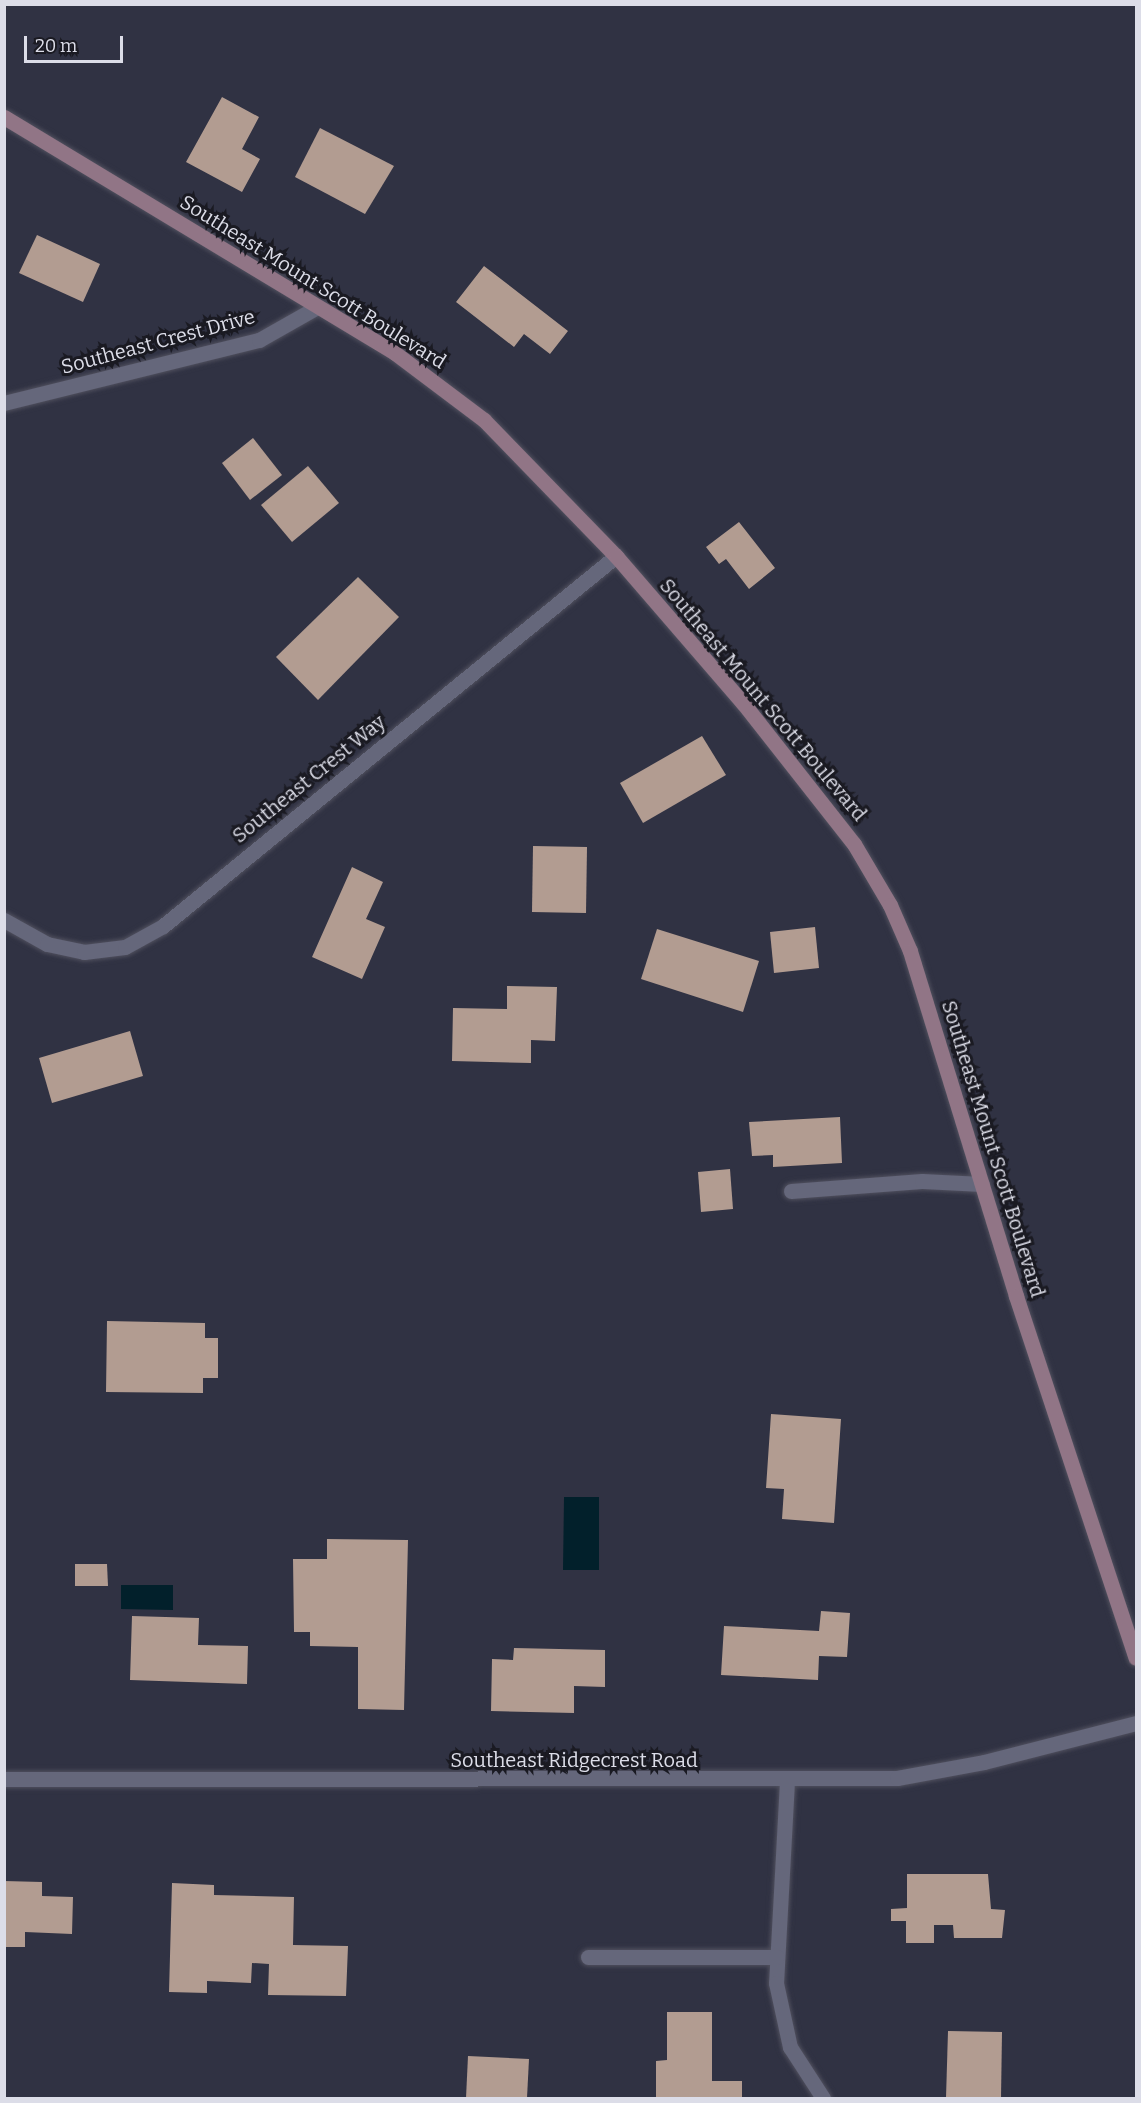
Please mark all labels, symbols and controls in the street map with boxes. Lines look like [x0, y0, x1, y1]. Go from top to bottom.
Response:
scale bar [27, 24, 126, 62]
text: 20 m [35, 35, 77, 57]
street label: Southeast Mount Scott Boulevard [176, 190, 450, 374]
street label: Southeast Crest Drive [59, 305, 257, 379]
street label: Southeast Mount Scott Boulevard [655, 574, 871, 826]
street label: Southeast Crest Way [228, 710, 390, 848]
street label: Southeast Mount Scott Boulevard [936, 998, 1050, 1300]
street label: Southeast Ridgecrest Road [450, 1748, 698, 1772]

